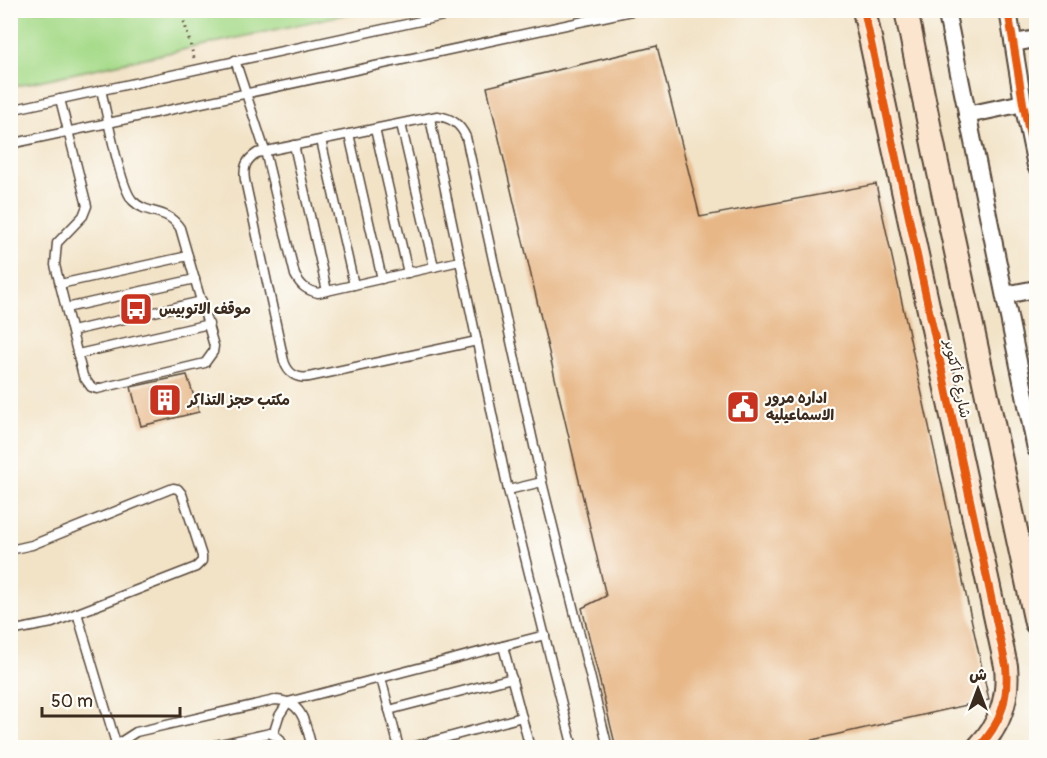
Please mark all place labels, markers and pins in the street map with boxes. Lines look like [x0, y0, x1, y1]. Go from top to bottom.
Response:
bus stop icon: موقف الاتوبيس [118, 291, 154, 327]
place label: موقف الاتوبيس [159, 300, 251, 319]
building icon: مكتب حجز التذاكر [147, 382, 183, 418]
public building icon: اداره مرور الاسماعيليه [725, 389, 761, 425]
place label: اداره مرور الاسماعيليه [764, 389, 834, 425]
place label: مكتب حجز التذاكر [186, 391, 290, 410]

